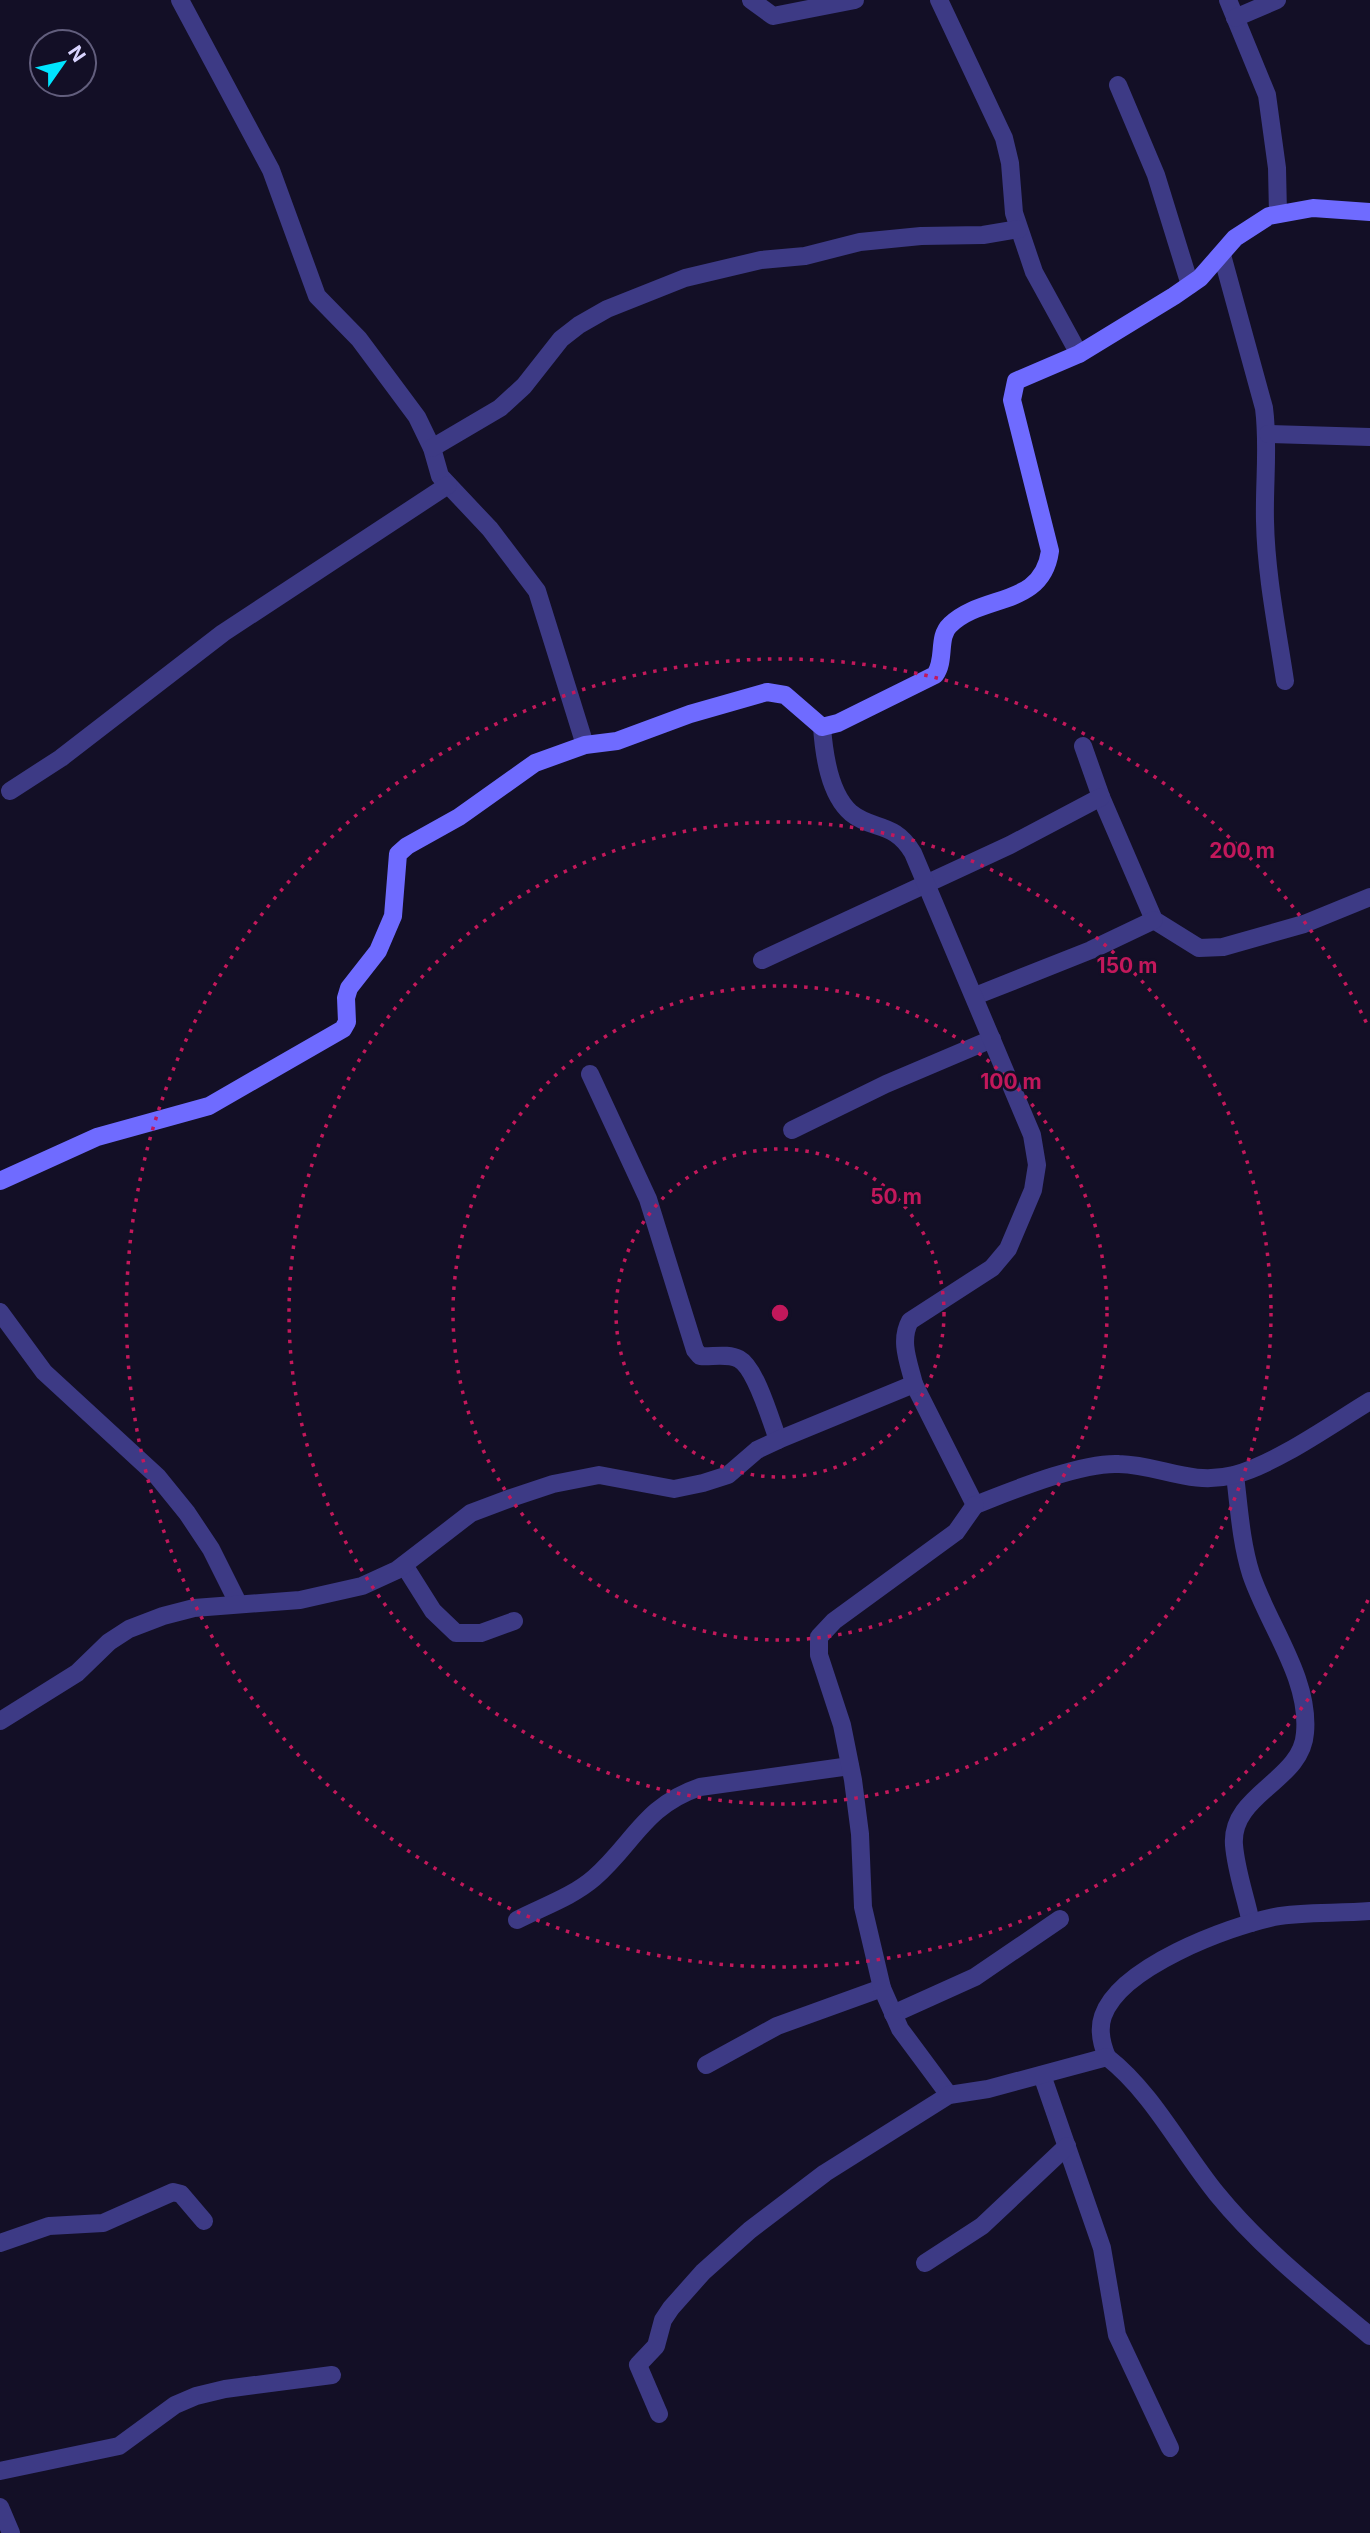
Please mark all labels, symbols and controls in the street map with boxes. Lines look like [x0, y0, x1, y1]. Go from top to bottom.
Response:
north arrow [28, 28, 98, 98]
text: N [63, 41, 90, 66]
text: 200 m [1209, 838, 1275, 863]
text: 150 m [1097, 953, 1157, 978]
text: 100 m [980, 1069, 1042, 1094]
text: 50 m [870, 1184, 922, 1209]
centre of rings [768, 1301, 792, 1325]

